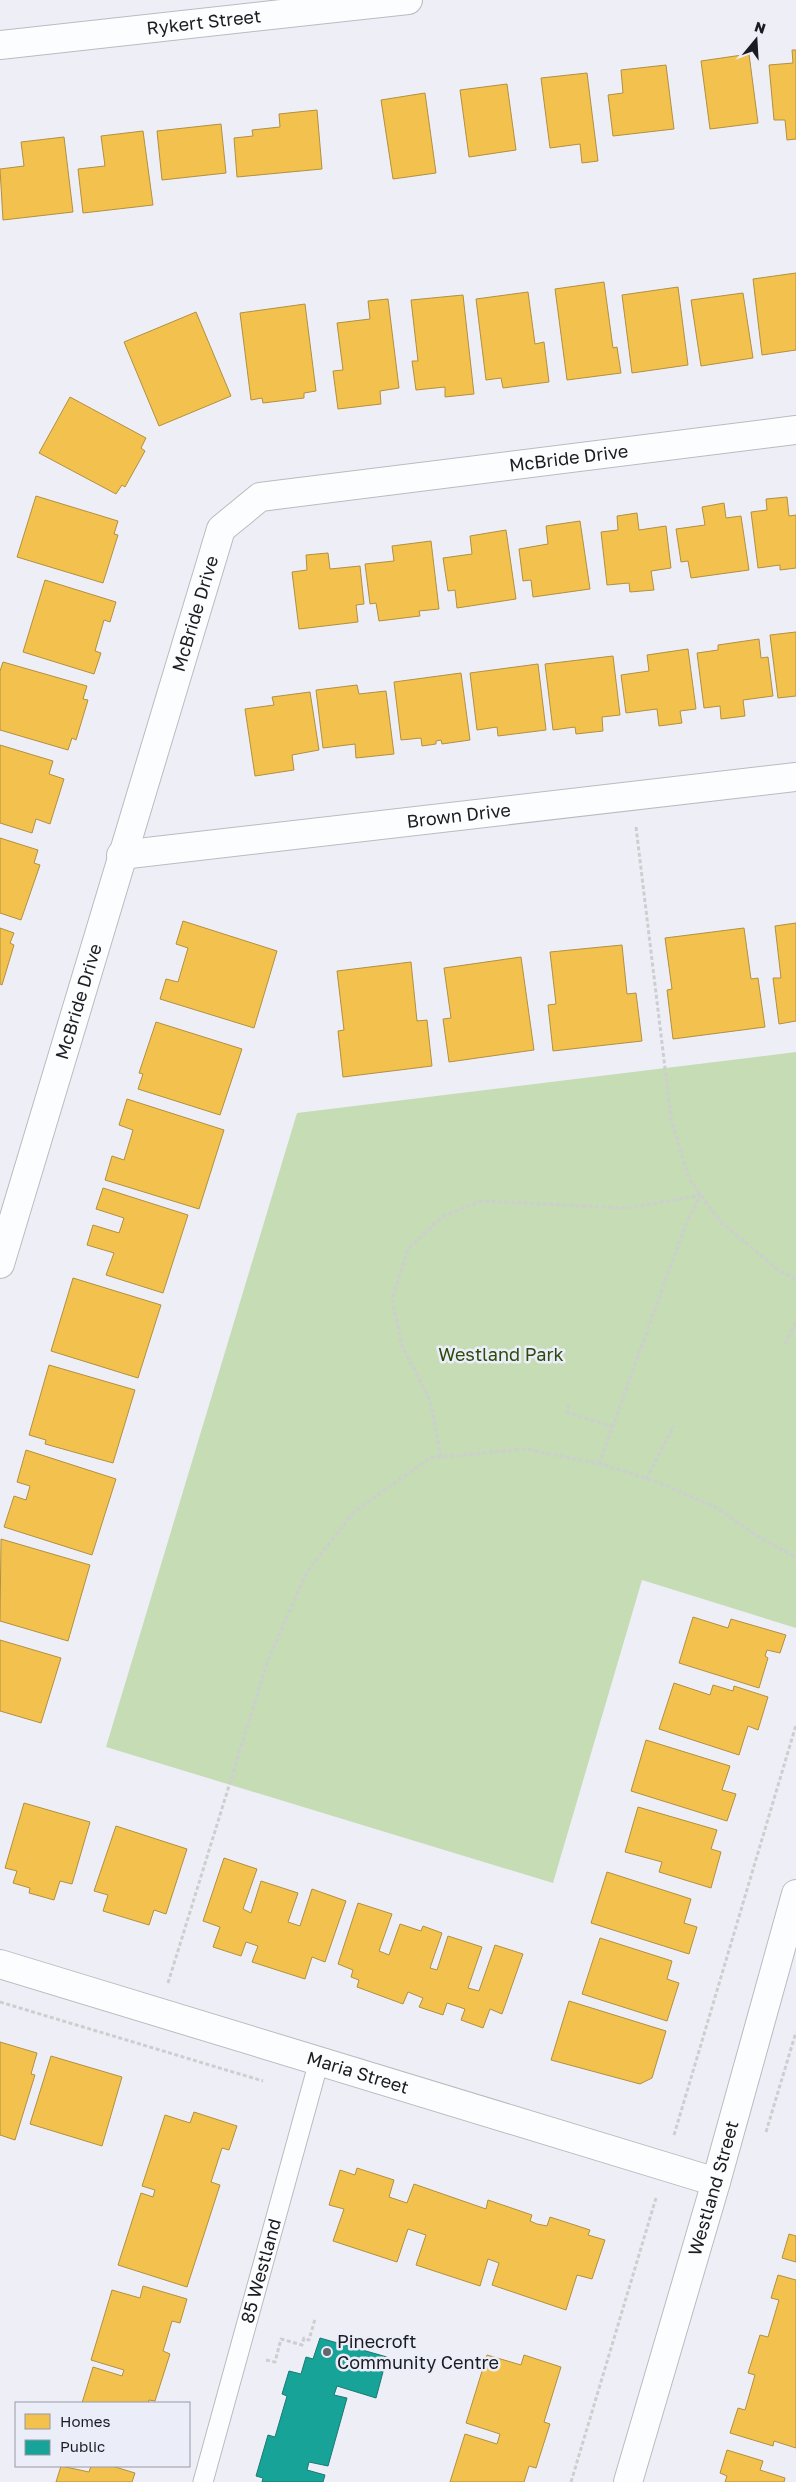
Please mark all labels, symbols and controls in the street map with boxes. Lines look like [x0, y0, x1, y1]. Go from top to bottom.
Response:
street label: Rykert Street [145, 4, 262, 39]
north arrow [731, 15, 781, 65]
text: N [752, 17, 768, 37]
street label: McBride Drive [508, 439, 629, 476]
street label: McBride Drive [167, 553, 222, 674]
street label: Brown Drive [406, 798, 512, 832]
street label: McBride Drive [50, 941, 106, 1062]
park label: Westland Park [438, 1343, 564, 1365]
street label: Maria Street [304, 2046, 412, 2098]
street label: Westland Street [683, 2118, 743, 2258]
street label: 85 Westland [235, 2216, 285, 2325]
place label: Pinecroft Community Centre [337, 2330, 499, 2373]
marker: Pinecroft Community Centre [321, 2346, 333, 2358]
legend [15, 2402, 190, 2467]
text: Homes [60, 2412, 110, 2430]
text: Public [60, 2437, 105, 2455]

